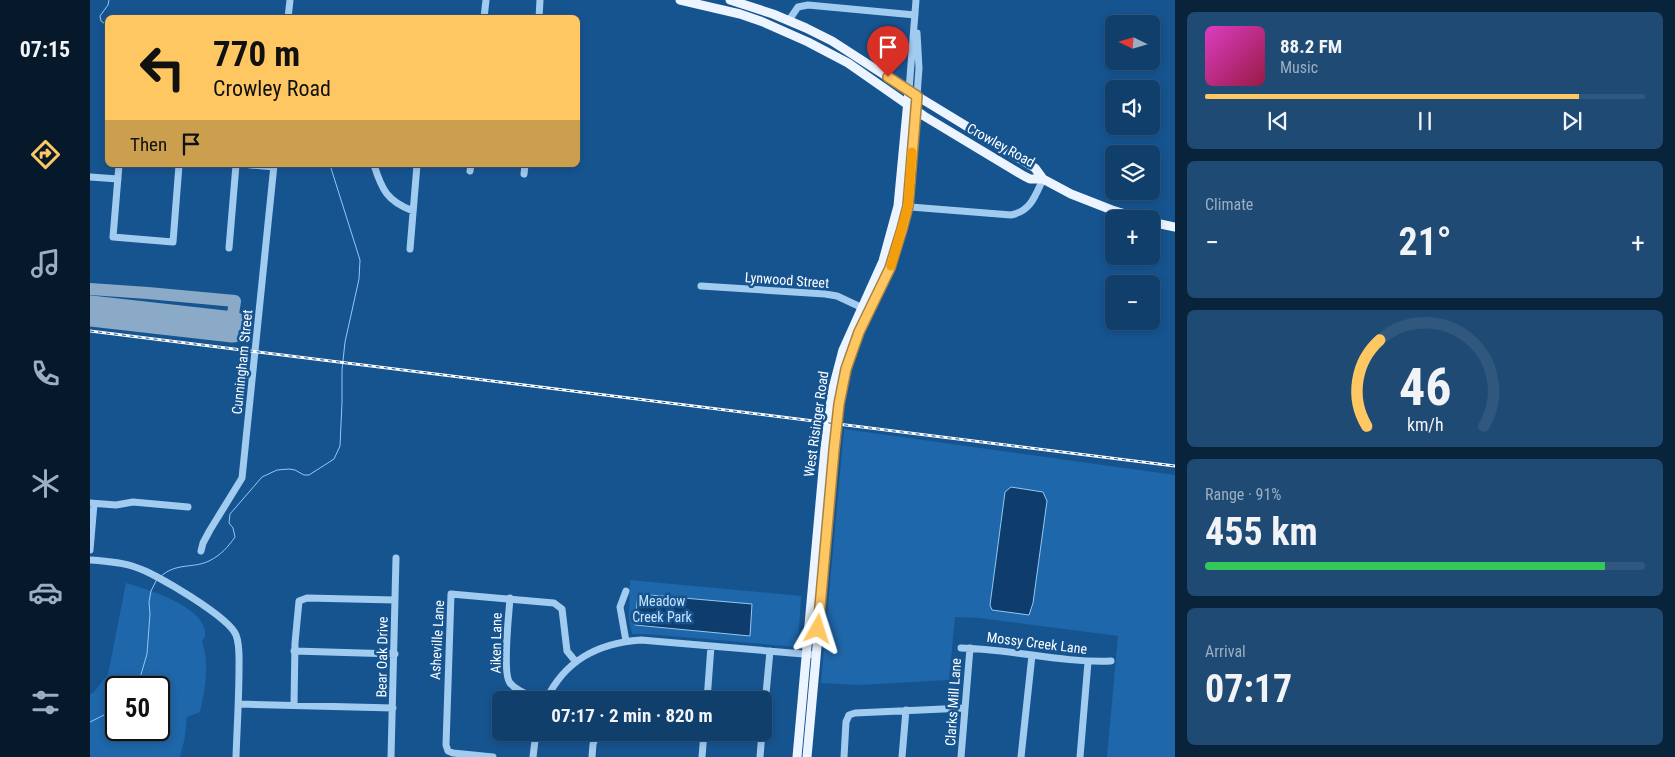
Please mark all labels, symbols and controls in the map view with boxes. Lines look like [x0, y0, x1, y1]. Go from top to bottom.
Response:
north arrow [1105, 15, 1160, 70]
map controls [1105, 15, 1160, 330]
pin [867, 26, 909, 77]
icon: arrive [874, 33, 902, 61]
text: 770 m [213, 34, 300, 75]
icon: left [130, 35, 195, 100]
text: 88.2 FM [1280, 35, 1342, 58]
text: 07:15 [20, 37, 70, 62]
text: Music [1280, 58, 1318, 77]
text: Crowley Road [213, 76, 331, 101]
button: sound [1105, 80, 1160, 135]
icon: previous [1264, 107, 1292, 135]
icon: pause [1411, 107, 1439, 135]
icon: next [1558, 107, 1586, 135]
street label: Crowley Road [964, 120, 1038, 170]
icon: arrive [177, 130, 205, 158]
text: Then [130, 133, 167, 156]
icon: directions [28, 137, 63, 172]
button: layers [1105, 145, 1160, 200]
text: Climate [1205, 195, 1253, 214]
button: + [1105, 210, 1160, 265]
text: 21° [1398, 220, 1452, 264]
text: − [1205, 226, 1219, 259]
text: + [1631, 226, 1645, 259]
icon: music [28, 246, 63, 281]
street label: Lynwood Street [744, 269, 830, 291]
button: − [1105, 275, 1160, 330]
street label: Cunningham Street [229, 309, 255, 415]
icon: phone [28, 356, 63, 391]
text: 46 [1399, 357, 1451, 418]
street label: West Risinger Road [801, 370, 831, 478]
text: km/h [1407, 414, 1443, 435]
icon: climate [28, 466, 63, 501]
text: Range · 91% [1205, 485, 1281, 504]
text: 455 km [1205, 510, 1318, 554]
icon: car [28, 575, 63, 610]
park label: Meadow Creek Park [632, 593, 693, 625]
street label: Asheville Lane [427, 599, 447, 680]
position arrow [791, 602, 843, 654]
street label: Aiken Lane [487, 612, 505, 674]
street label: Bear Oak Drive [373, 616, 391, 698]
street label: Mossy Creek Lane [986, 629, 1088, 657]
text: Arrival [1205, 642, 1246, 661]
street label: Clarks Mill Lane [942, 657, 964, 747]
text: 07:17 [1205, 667, 1292, 711]
speed limit sign: 50 [105, 676, 170, 741]
icon: filters [28, 685, 63, 720]
text: 07:17 · 2 min · 820 m [551, 704, 713, 727]

